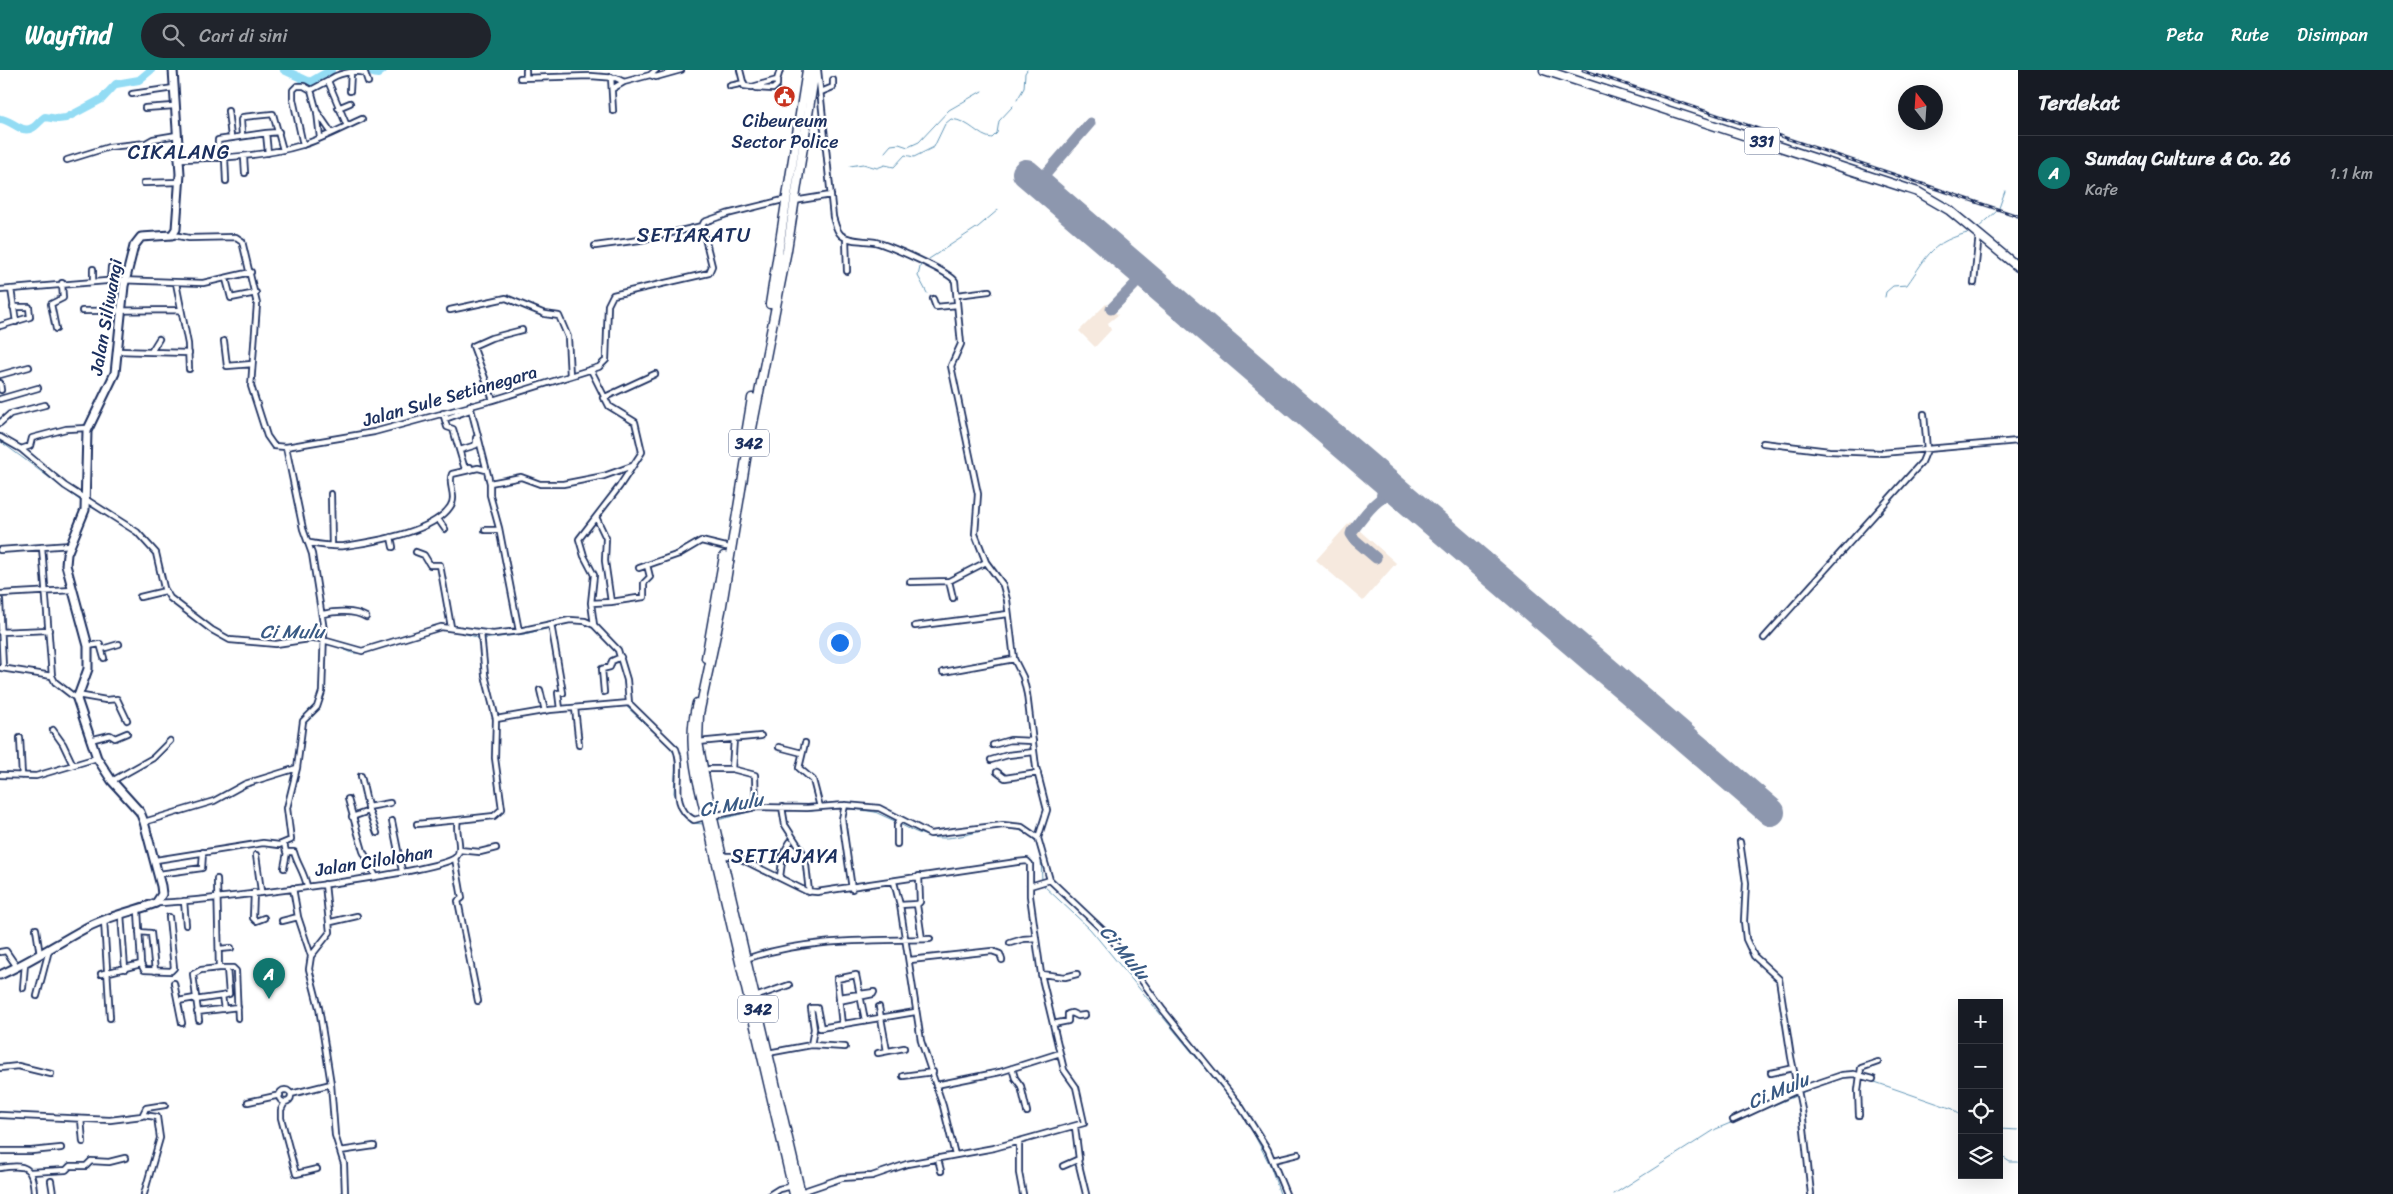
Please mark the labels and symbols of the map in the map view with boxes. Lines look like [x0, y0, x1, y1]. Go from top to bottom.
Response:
public building icon: Cibeureum Sector Police [773, 84, 797, 108]
north arrow [1898, 85, 1943, 130]
place label: Cibeureum Sector Police [732, 105, 838, 158]
road number: 331 [1744, 128, 1780, 154]
district label: CIKALANG [128, 135, 230, 170]
district label: SETIARATU [637, 218, 751, 253]
street label: Jalan Siliwangi [80, 255, 132, 379]
street label: Jalan Sule Setianegara [358, 356, 541, 437]
road number: 342 [729, 429, 769, 456]
water label: Ci Mulu [260, 615, 327, 648]
your location [827, 630, 853, 656]
water label: Ci Mulu [697, 782, 768, 826]
street label: Jalan Cilolohan [312, 836, 436, 886]
district label: SETIAJAYA [731, 839, 839, 874]
water label: Ci Mulu [1091, 917, 1160, 990]
pin: A [253, 958, 285, 999]
road number: 342 [738, 996, 778, 1022]
water label: Ci Mulu [1742, 1062, 1817, 1118]

